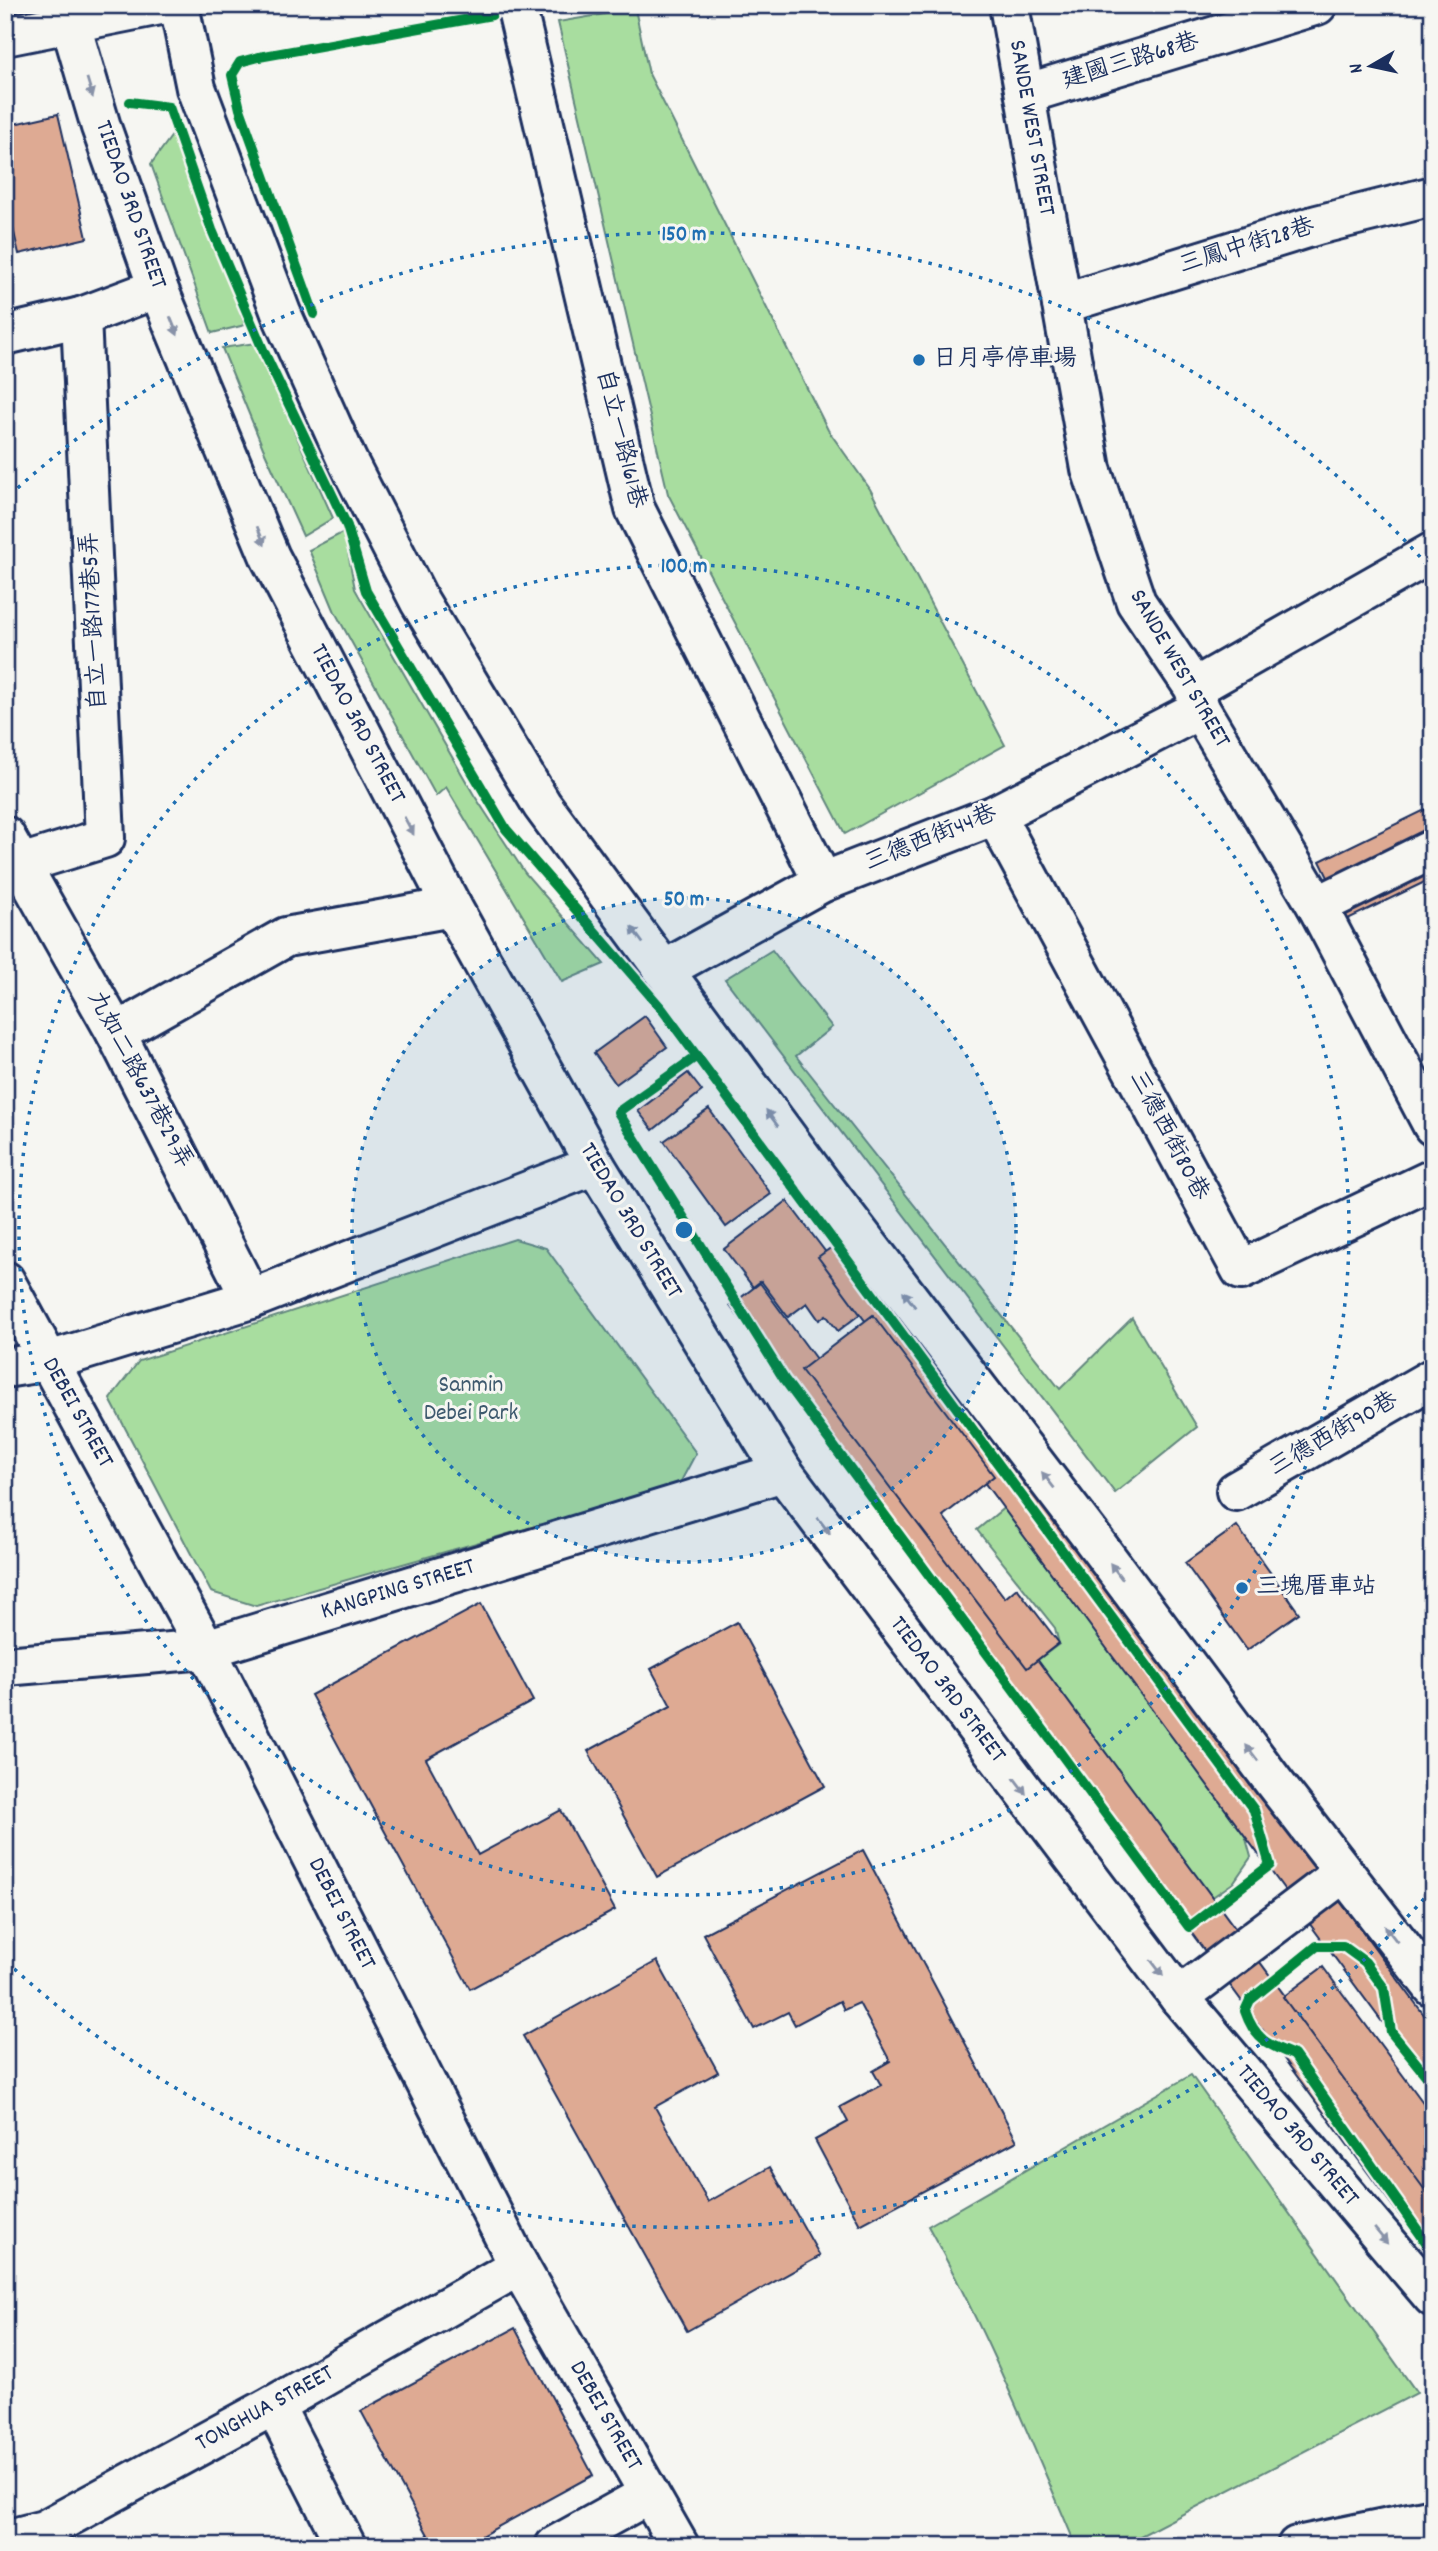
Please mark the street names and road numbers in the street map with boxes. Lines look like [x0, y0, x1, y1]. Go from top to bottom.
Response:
street label: 建國三路68巷 [1058, 25, 1204, 99]
street label: SANDE WEST STREET [999, 37, 1063, 219]
street label: TIEDAO 3RD STREET [85, 116, 175, 294]
street label: 三鳳中街28巷 [1175, 210, 1319, 284]
street label: 自立一路161巷 [586, 366, 654, 512]
street label: 自立一路177巷5弄 [73, 531, 117, 711]
street label: SANDE WEST STREET [1120, 583, 1238, 755]
street label: TIEDAO 3RD STREET [301, 638, 414, 810]
street label: 三德西街44巷 [860, 797, 1002, 881]
street label: 九如二路637巷29弄 [78, 985, 200, 1175]
street label: 三德西街80巷 [1119, 1065, 1217, 1207]
street label: TIEDAO 3RD STREET [570, 1137, 690, 1306]
street label: DEBEI STREET [33, 1352, 122, 1475]
street label: 三德西街90巷 [1263, 1384, 1405, 1486]
street label: KANGPING STREET [317, 1550, 479, 1630]
street label: TIEDAO 3RD STREET [880, 1609, 1014, 1771]
street label: DEBEI STREET [298, 1852, 384, 1976]
street label: TIEDAO 3RD STREET [1227, 2058, 1367, 2215]
street label: DEBEI STREET [560, 2355, 650, 2478]
street label: TONGHUA STREET [190, 2357, 341, 2461]

